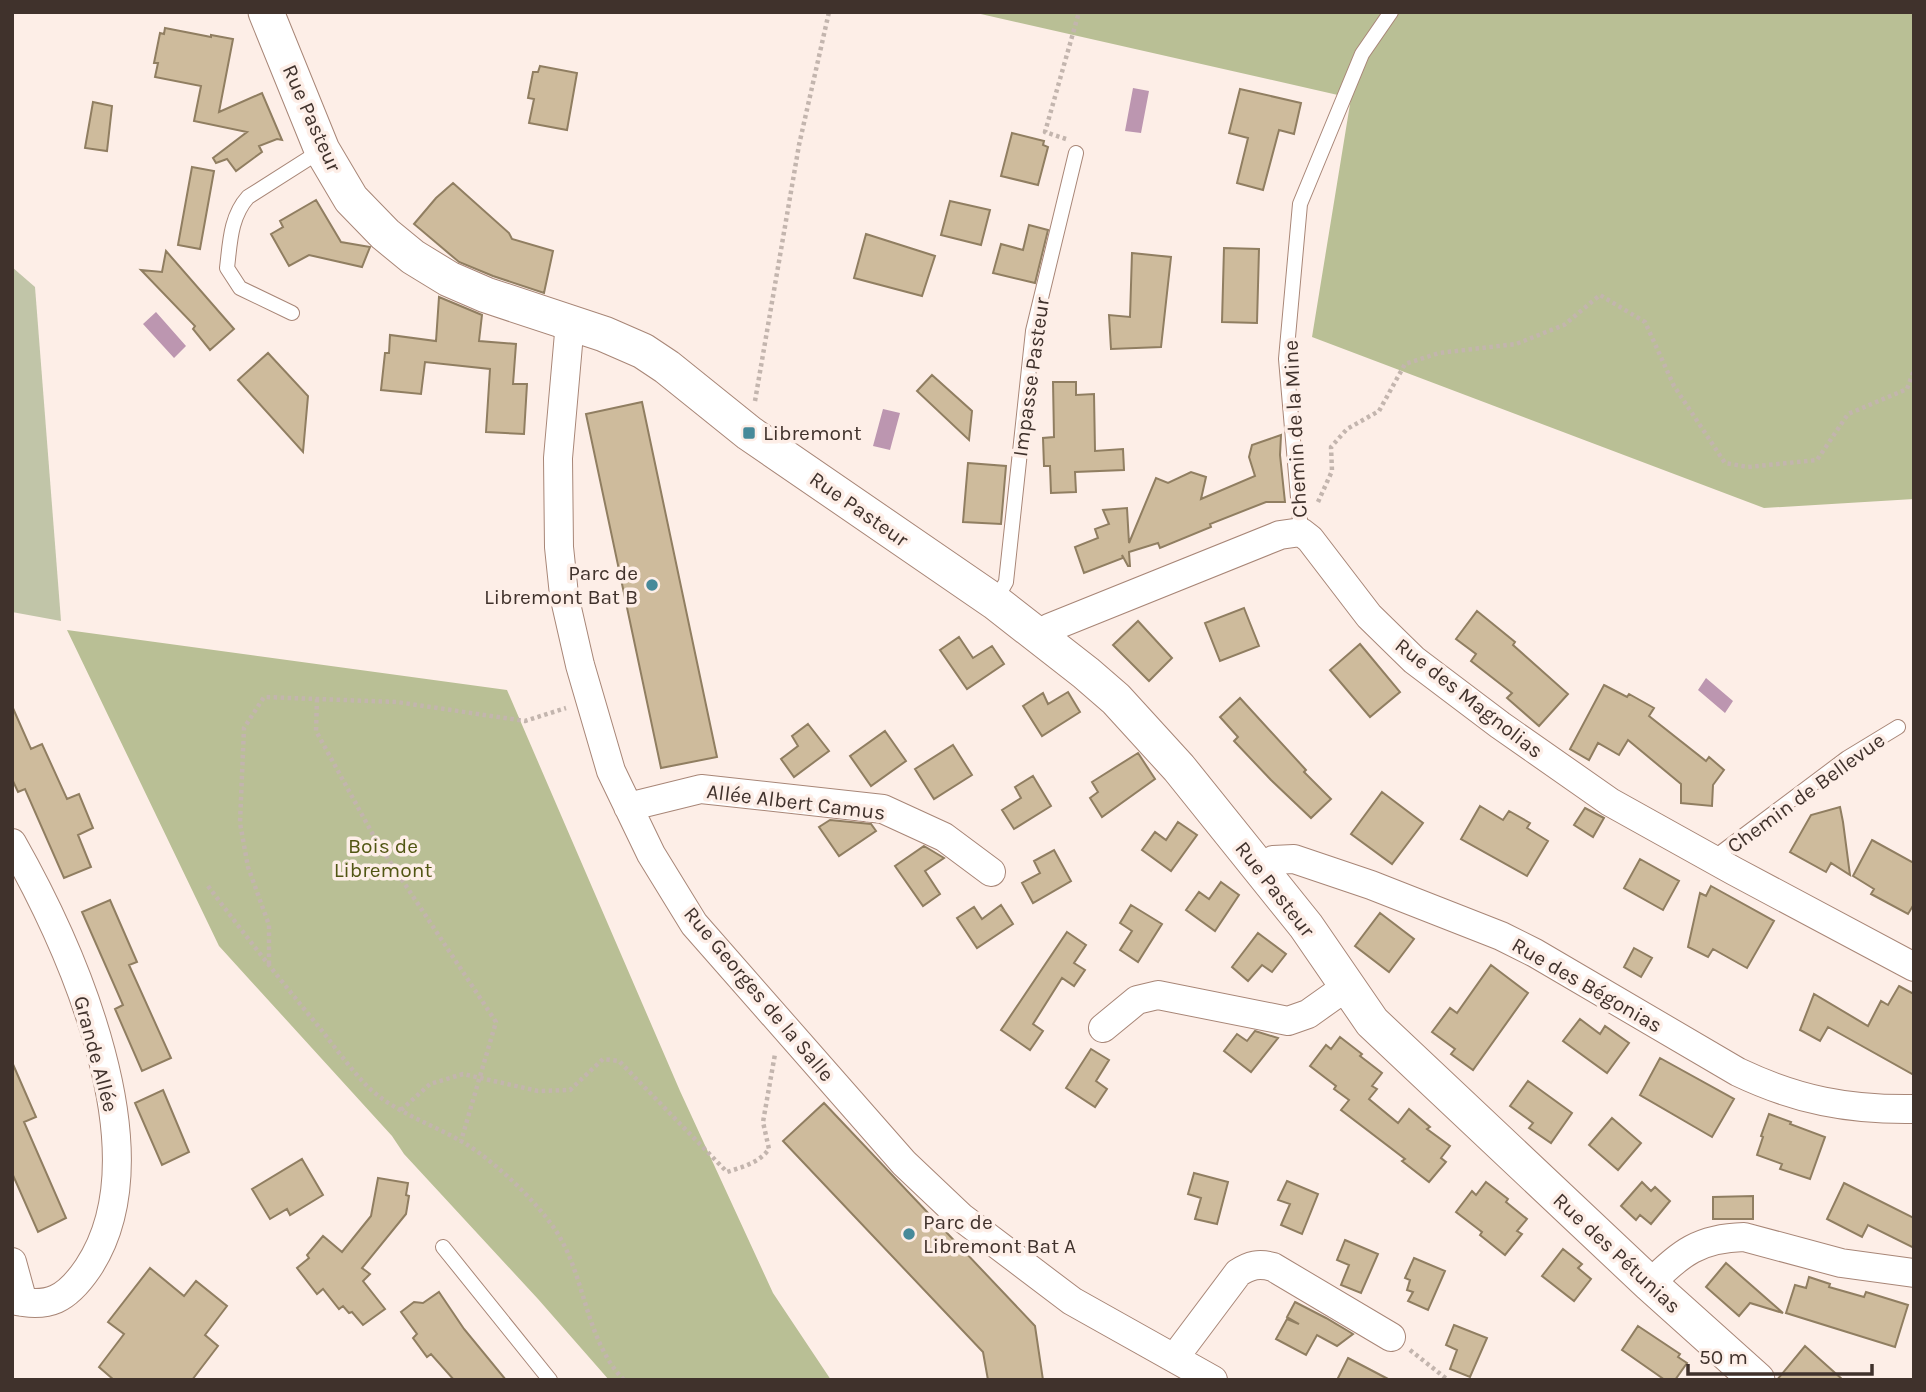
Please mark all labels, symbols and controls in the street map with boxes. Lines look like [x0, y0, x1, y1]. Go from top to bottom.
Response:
street label: Rue Pasteur [278, 61, 346, 176]
street label: Impasse Pasteur [1008, 296, 1054, 458]
street label: Chemin de la Mine [1278, 339, 1312, 519]
place label: Libremont [763, 421, 862, 445]
marker: Libremont [741, 425, 757, 441]
street label: Rue Pasteur [805, 466, 913, 552]
place label: Parc de Libremont Bat B [484, 561, 638, 609]
marker: Parc de Libremont Bat B [644, 577, 660, 593]
street label: Rue des Magnolias [1390, 633, 1548, 763]
street label: Chemin de Bellevue [1723, 728, 1889, 858]
street label: Allée Albert Camus [705, 779, 887, 825]
park label: Bois de Libremont [334, 834, 432, 882]
street label: Rue Pasteur [1230, 836, 1320, 942]
street label: Rue Georges de la Salle [679, 902, 839, 1086]
street label: Rue des Bégonias [1508, 932, 1666, 1038]
street label: Grande Allée [69, 993, 123, 1115]
street label: Rue des Pétunias [1548, 1188, 1686, 1318]
place label: Parc de Libremont Bat A [923, 1210, 1076, 1258]
marker: Parc de Libremont Bat A [901, 1226, 917, 1242]
scale bar [1688, 1332, 1872, 1376]
text: 50 m [1699, 1345, 1748, 1369]

